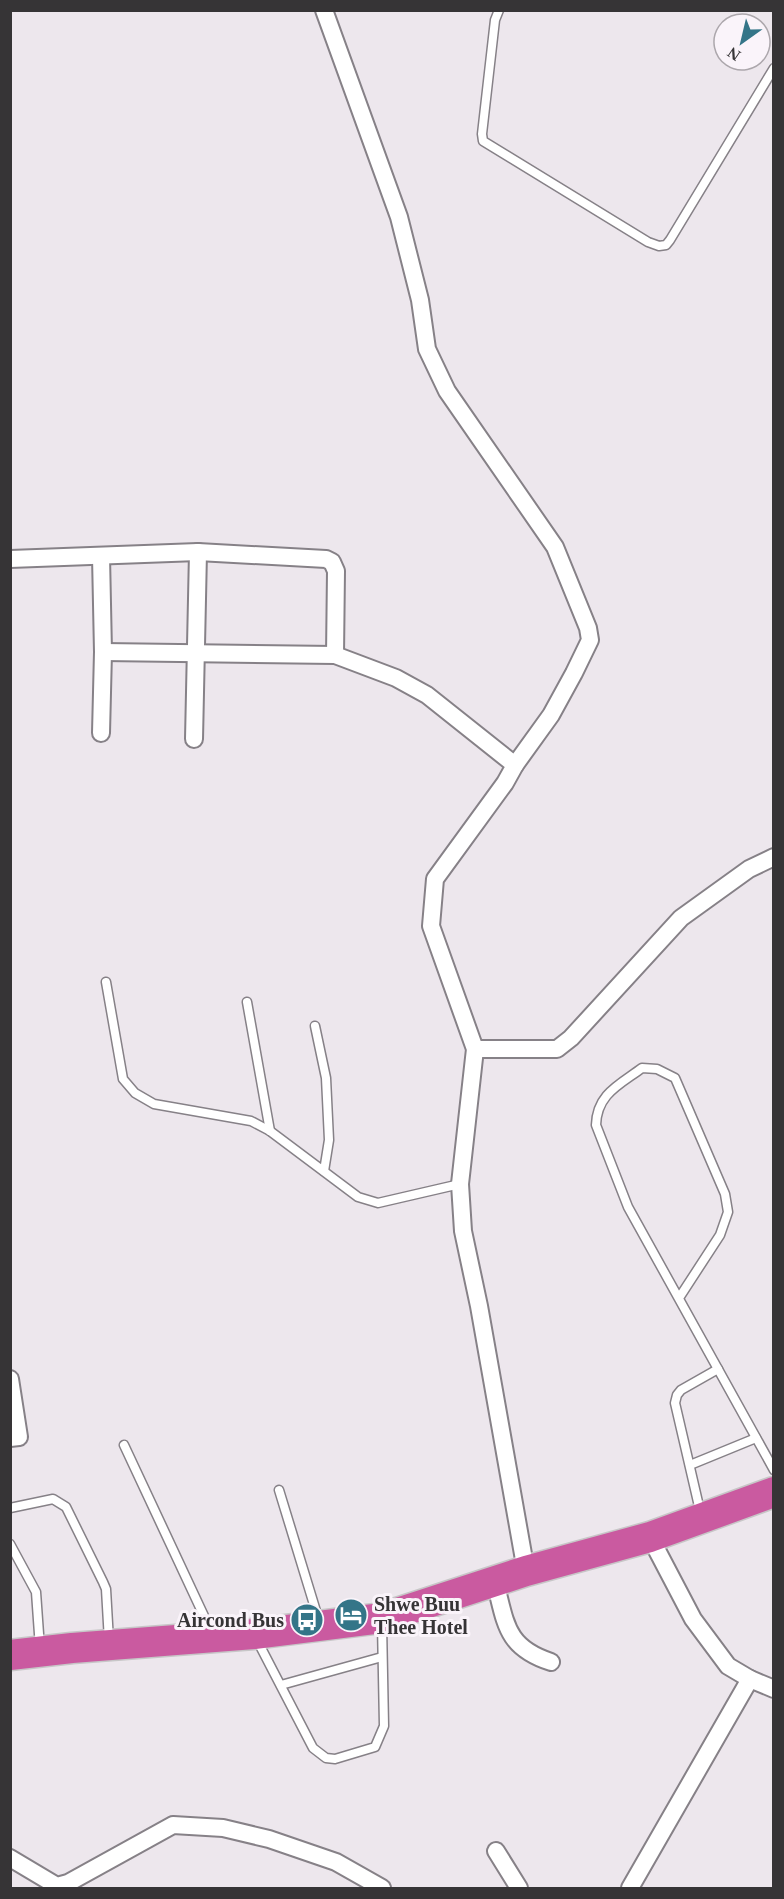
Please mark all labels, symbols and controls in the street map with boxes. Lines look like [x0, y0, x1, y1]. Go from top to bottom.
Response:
north arrow [712, 12, 772, 72]
text: N [724, 43, 743, 64]
place label: Shwe Buu Thee Hotel [374, 1593, 468, 1638]
hotel icon: Shwe Buu Thee Hotel [333, 1597, 369, 1633]
bus stop icon: Aircond Bus [289, 1602, 325, 1638]
place label: Aircond Bus [177, 1609, 284, 1631]

